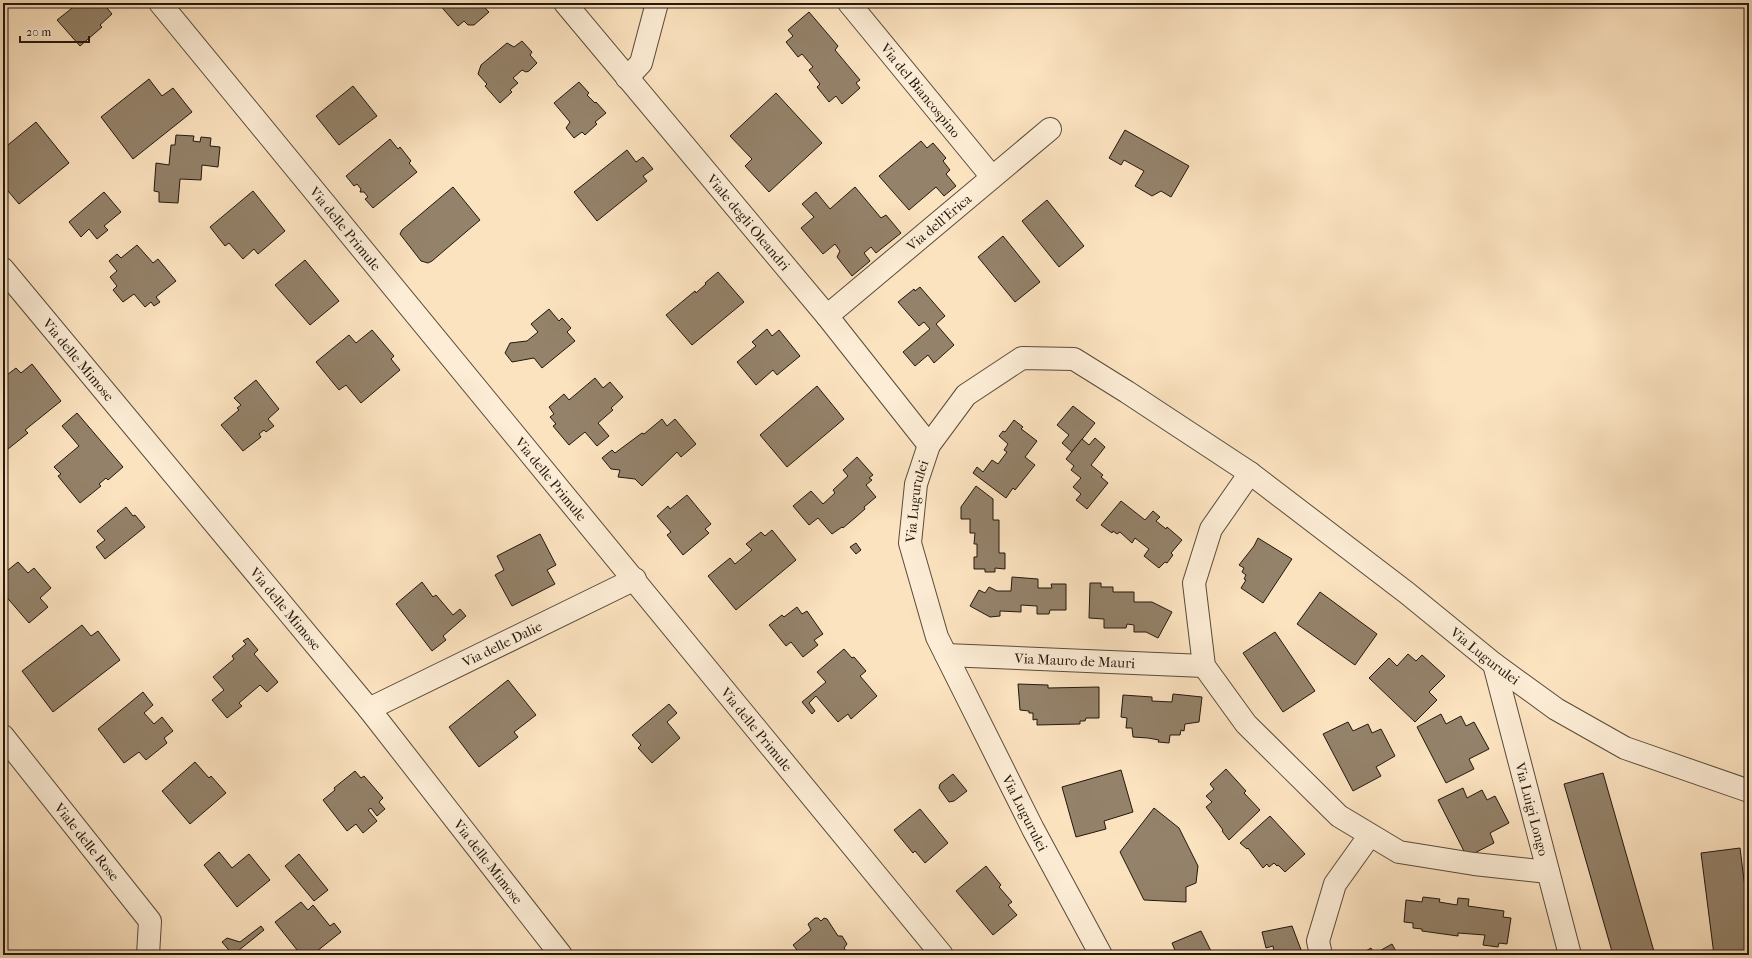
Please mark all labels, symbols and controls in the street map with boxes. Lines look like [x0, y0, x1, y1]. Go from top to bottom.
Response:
scale bar [20, 18, 89, 44]
text: 20 m [26, 25, 51, 39]
street label: Via del Biancospino [876, 39, 964, 141]
street label: Viale degli Oleandri [702, 170, 793, 274]
street label: Via delle Primule [305, 183, 384, 274]
street label: Via dell'Erica [903, 190, 975, 255]
street label: Via delle Mimose [38, 314, 117, 405]
street label: Via delle Primule [511, 433, 590, 525]
street label: Via Lugurulei [902, 458, 932, 544]
street label: Via delle Mimose [245, 563, 325, 654]
street label: Via delle Dalie [459, 618, 545, 672]
street label: Via Lugurulei [1446, 623, 1523, 689]
street label: Via Mauro de Mauri [1013, 650, 1136, 672]
street label: Via delle Primule [716, 684, 796, 775]
street label: Via Luigi Longo [1511, 760, 1552, 858]
street label: Via Lugurulei [998, 771, 1051, 854]
street label: Viale delle Rose [50, 799, 123, 884]
street label: Via delle Mimose [449, 816, 526, 908]

